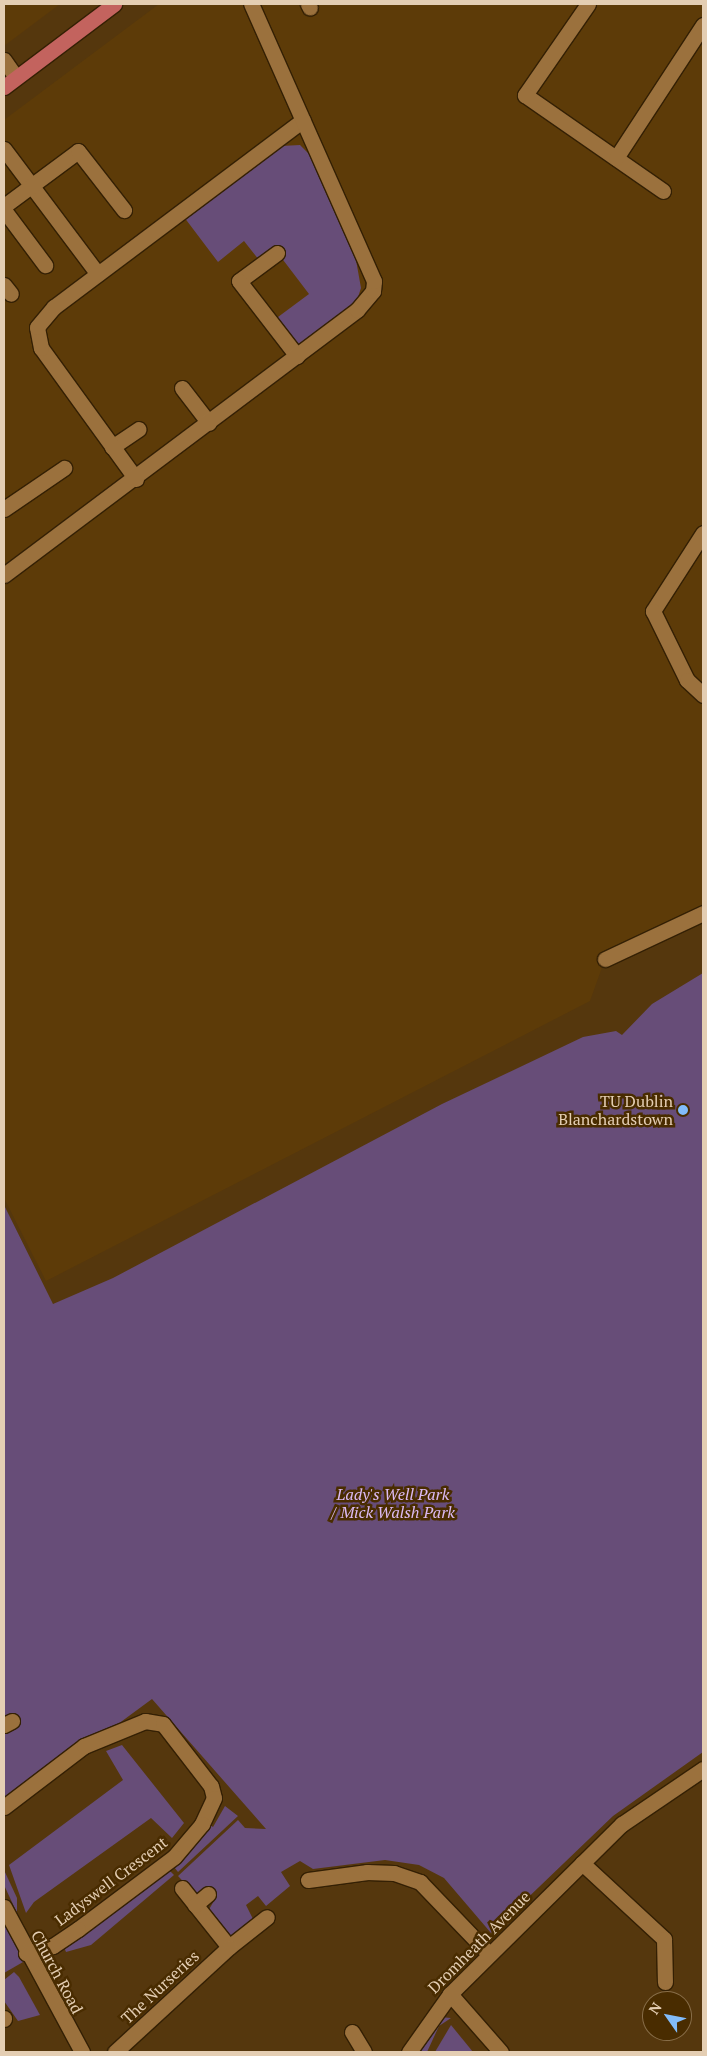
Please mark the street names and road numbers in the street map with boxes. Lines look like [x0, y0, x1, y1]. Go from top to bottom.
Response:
street label: Ladyswell Crescent [51, 1832, 171, 1930]
street label: Dromheath Avenue [424, 1887, 534, 1997]
street label: Church Road [27, 1927, 87, 2017]
street label: The Nurseries [117, 1946, 203, 2028]

